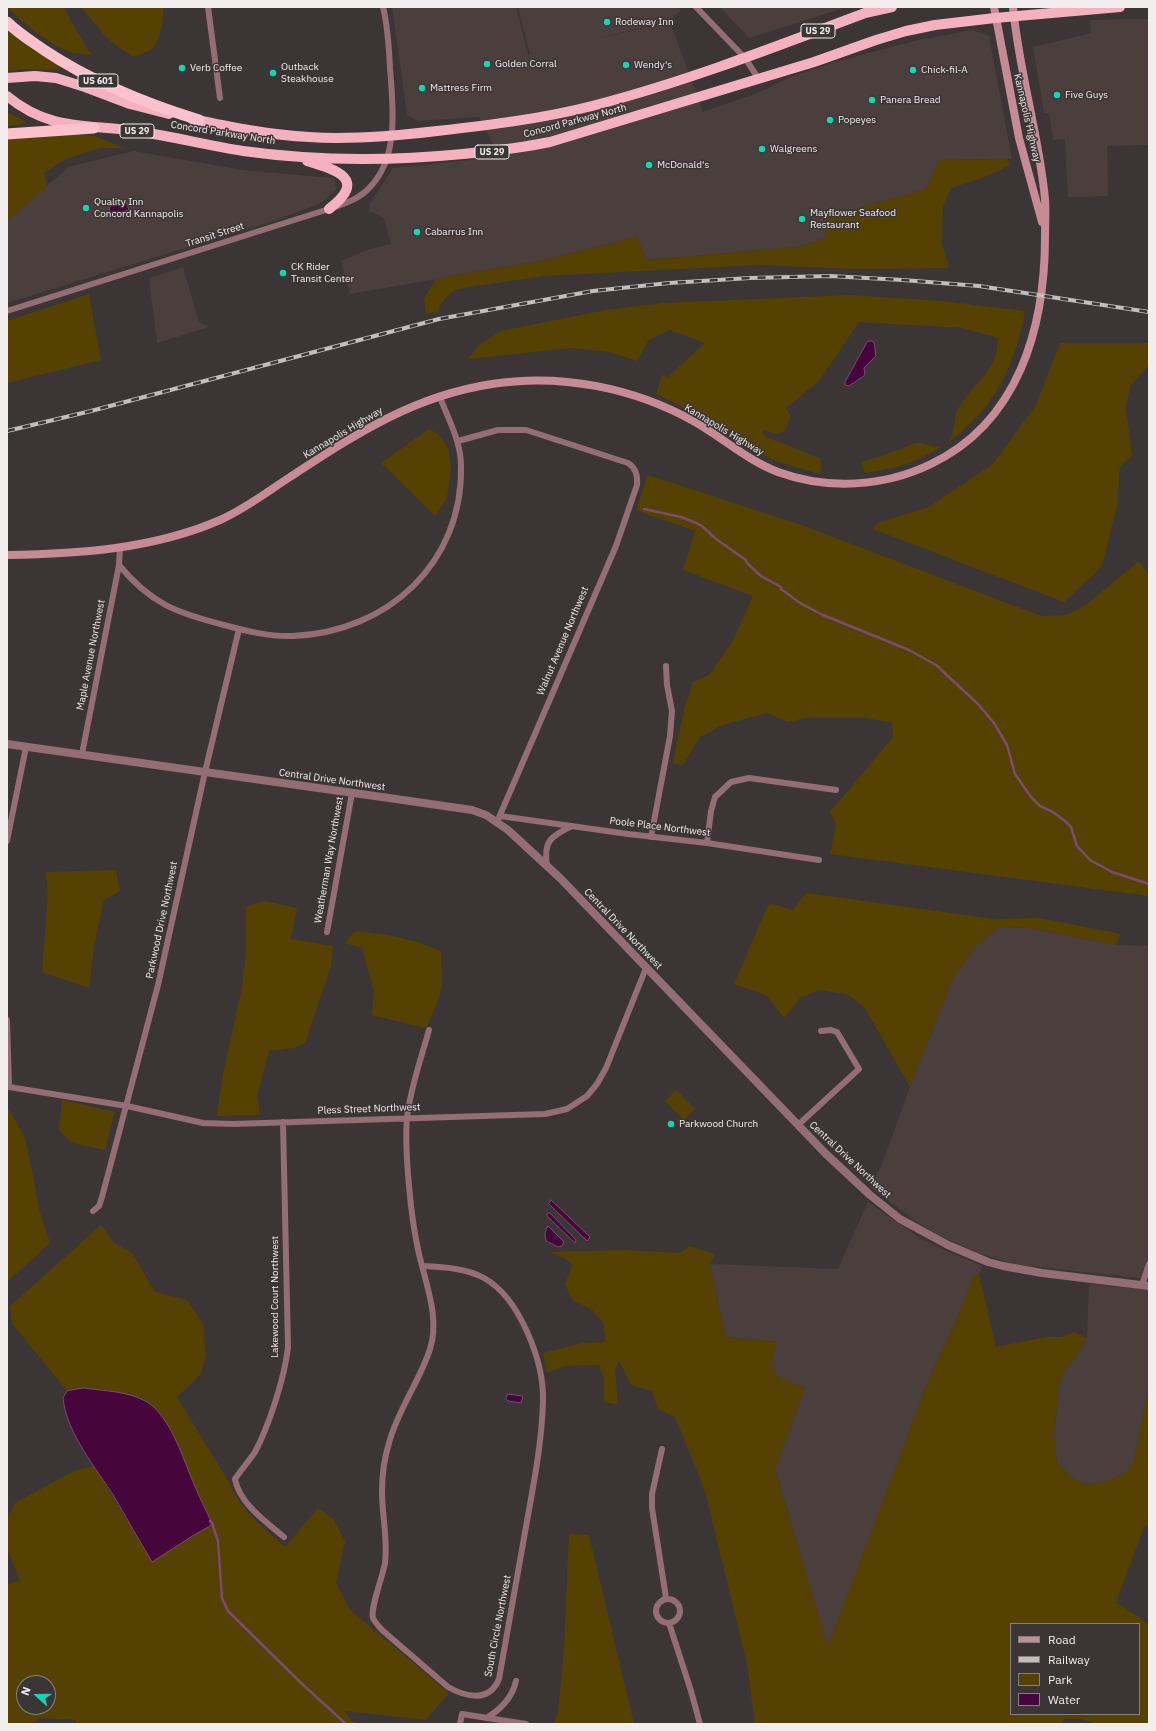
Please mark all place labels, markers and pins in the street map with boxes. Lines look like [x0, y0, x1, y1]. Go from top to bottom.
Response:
place label: Rodeway Inn [615, 16, 674, 28]
marker: Rodeway Inn [602, 17, 612, 27]
place label: Golden Corral [495, 58, 557, 70]
marker: Golden Corral [482, 59, 492, 69]
place label: Wendy's [634, 59, 672, 71]
marker: Wendy's [621, 60, 631, 70]
place label: Outback Steakhouse [281, 61, 334, 84]
place label: Verb Coffee [190, 62, 242, 74]
marker: Verb Coffee [177, 63, 187, 73]
place label: Chick-fil-A [921, 64, 968, 76]
marker: Chick-fil-A [908, 65, 918, 75]
marker: Outback Steakhouse [268, 68, 278, 78]
place label: Mattress Firm [430, 82, 492, 94]
marker: Mattress Firm [417, 83, 427, 93]
place label: Five Guys [1065, 89, 1108, 101]
marker: Five Guys [1052, 90, 1062, 100]
place label: Panera Bread [880, 94, 941, 106]
marker: Panera Bread [867, 95, 877, 105]
place label: Popeyes [838, 114, 876, 126]
marker: Popeyes [825, 115, 835, 125]
place label: Walgreens [770, 143, 817, 155]
marker: Walgreens [757, 144, 767, 154]
place label: McDonald's [657, 159, 709, 171]
marker: McDonald's [644, 160, 654, 170]
place label: Quality Inn Concord Kannapolis [94, 196, 184, 220]
marker: Quality Inn Concord Kannapolis [81, 203, 91, 213]
place label: Mayflower Seafood Restaurant [810, 207, 896, 230]
marker: Mayflower Seafood Restaurant [797, 214, 807, 224]
place label: Cabarrus Inn [425, 226, 483, 238]
marker: Cabarrus Inn [412, 227, 422, 237]
place label: CK Rider Transit Center [291, 261, 354, 284]
marker: CK Rider Transit Center [278, 268, 288, 278]
place label: Parkwood Church [679, 1118, 758, 1130]
marker: Parkwood Church [666, 1119, 676, 1129]

